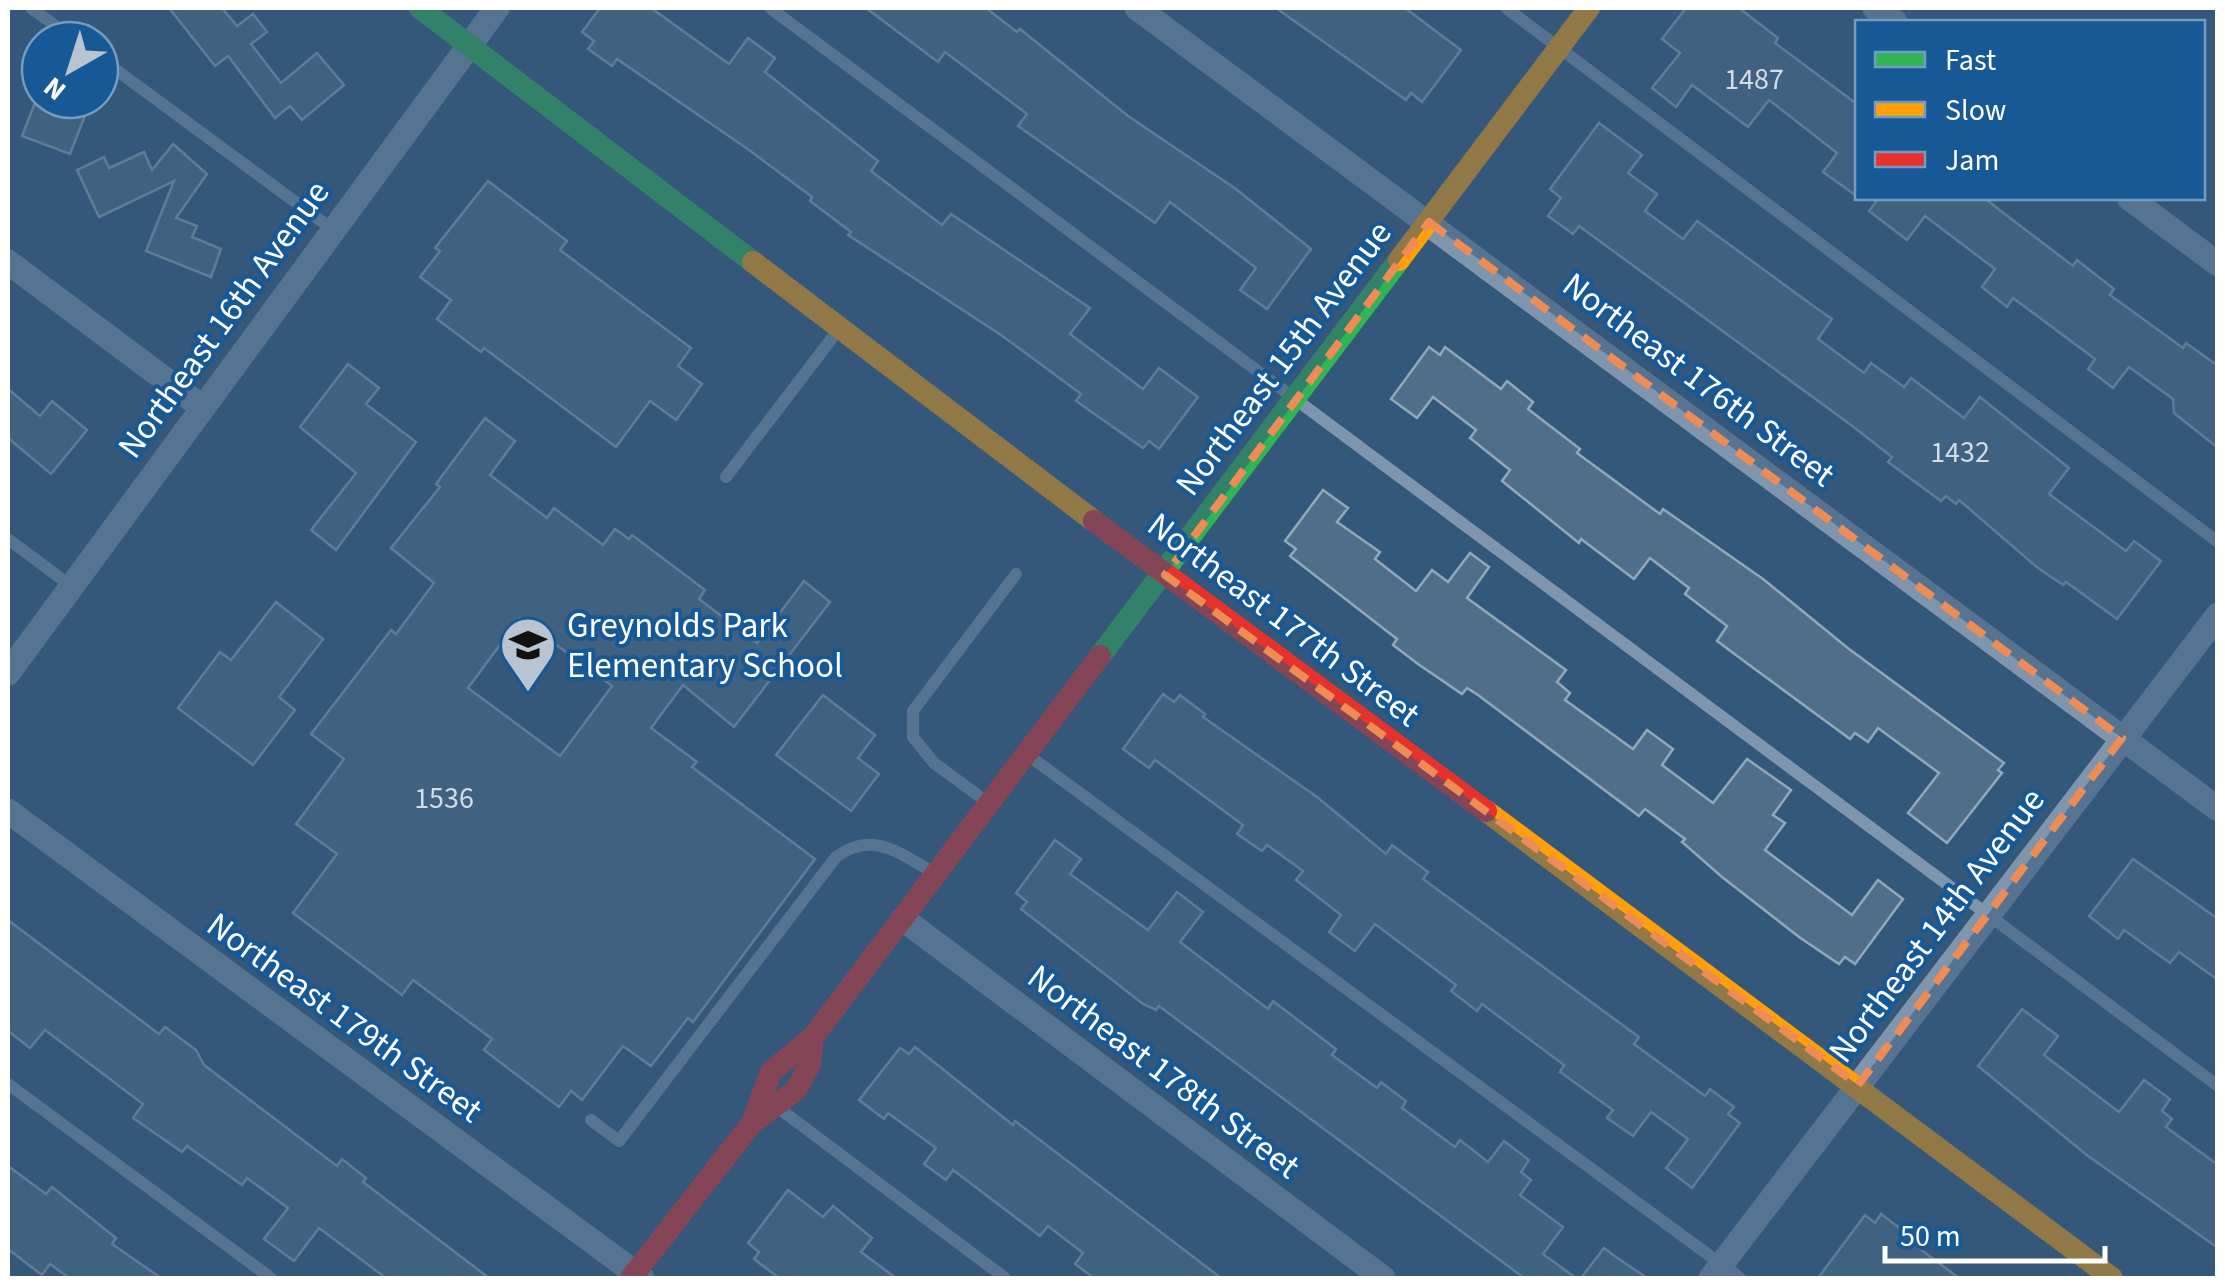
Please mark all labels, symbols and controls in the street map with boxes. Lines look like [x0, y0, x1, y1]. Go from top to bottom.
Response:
north arrow [20, 20, 120, 120]
legend [1855, 20, 2205, 200]
text: Fast [1945, 39, 1996, 82]
house number: 1487 [1724, 58, 1784, 101]
text: N [35, 67, 75, 110]
text: Slow [1945, 89, 2006, 132]
text: Jam [1945, 139, 1999, 182]
street label: Northeast 16th Avenue [106, 170, 342, 469]
street label: Northeast 15th Avenue [1164, 211, 1404, 506]
street label: Northeast 176th Street [1552, 261, 1845, 499]
house number: 1432 [1930, 431, 1990, 474]
street label: Northeast 177th Street [1137, 501, 1430, 739]
place label: Greynolds Park Elementary School [567, 601, 843, 691]
school or university icon: Greynolds Park Elementary School [498, 615, 558, 694]
house number: 1536 [414, 777, 474, 820]
street label: Northeast 14th Avenue [1817, 778, 2057, 1073]
street label: Northeast 179th Street [196, 901, 493, 1135]
street label: Northeast 178th Street [1017, 953, 1310, 1191]
scale bar [1885, 1201, 2105, 1263]
text: 50 m [1900, 1215, 1961, 1258]

